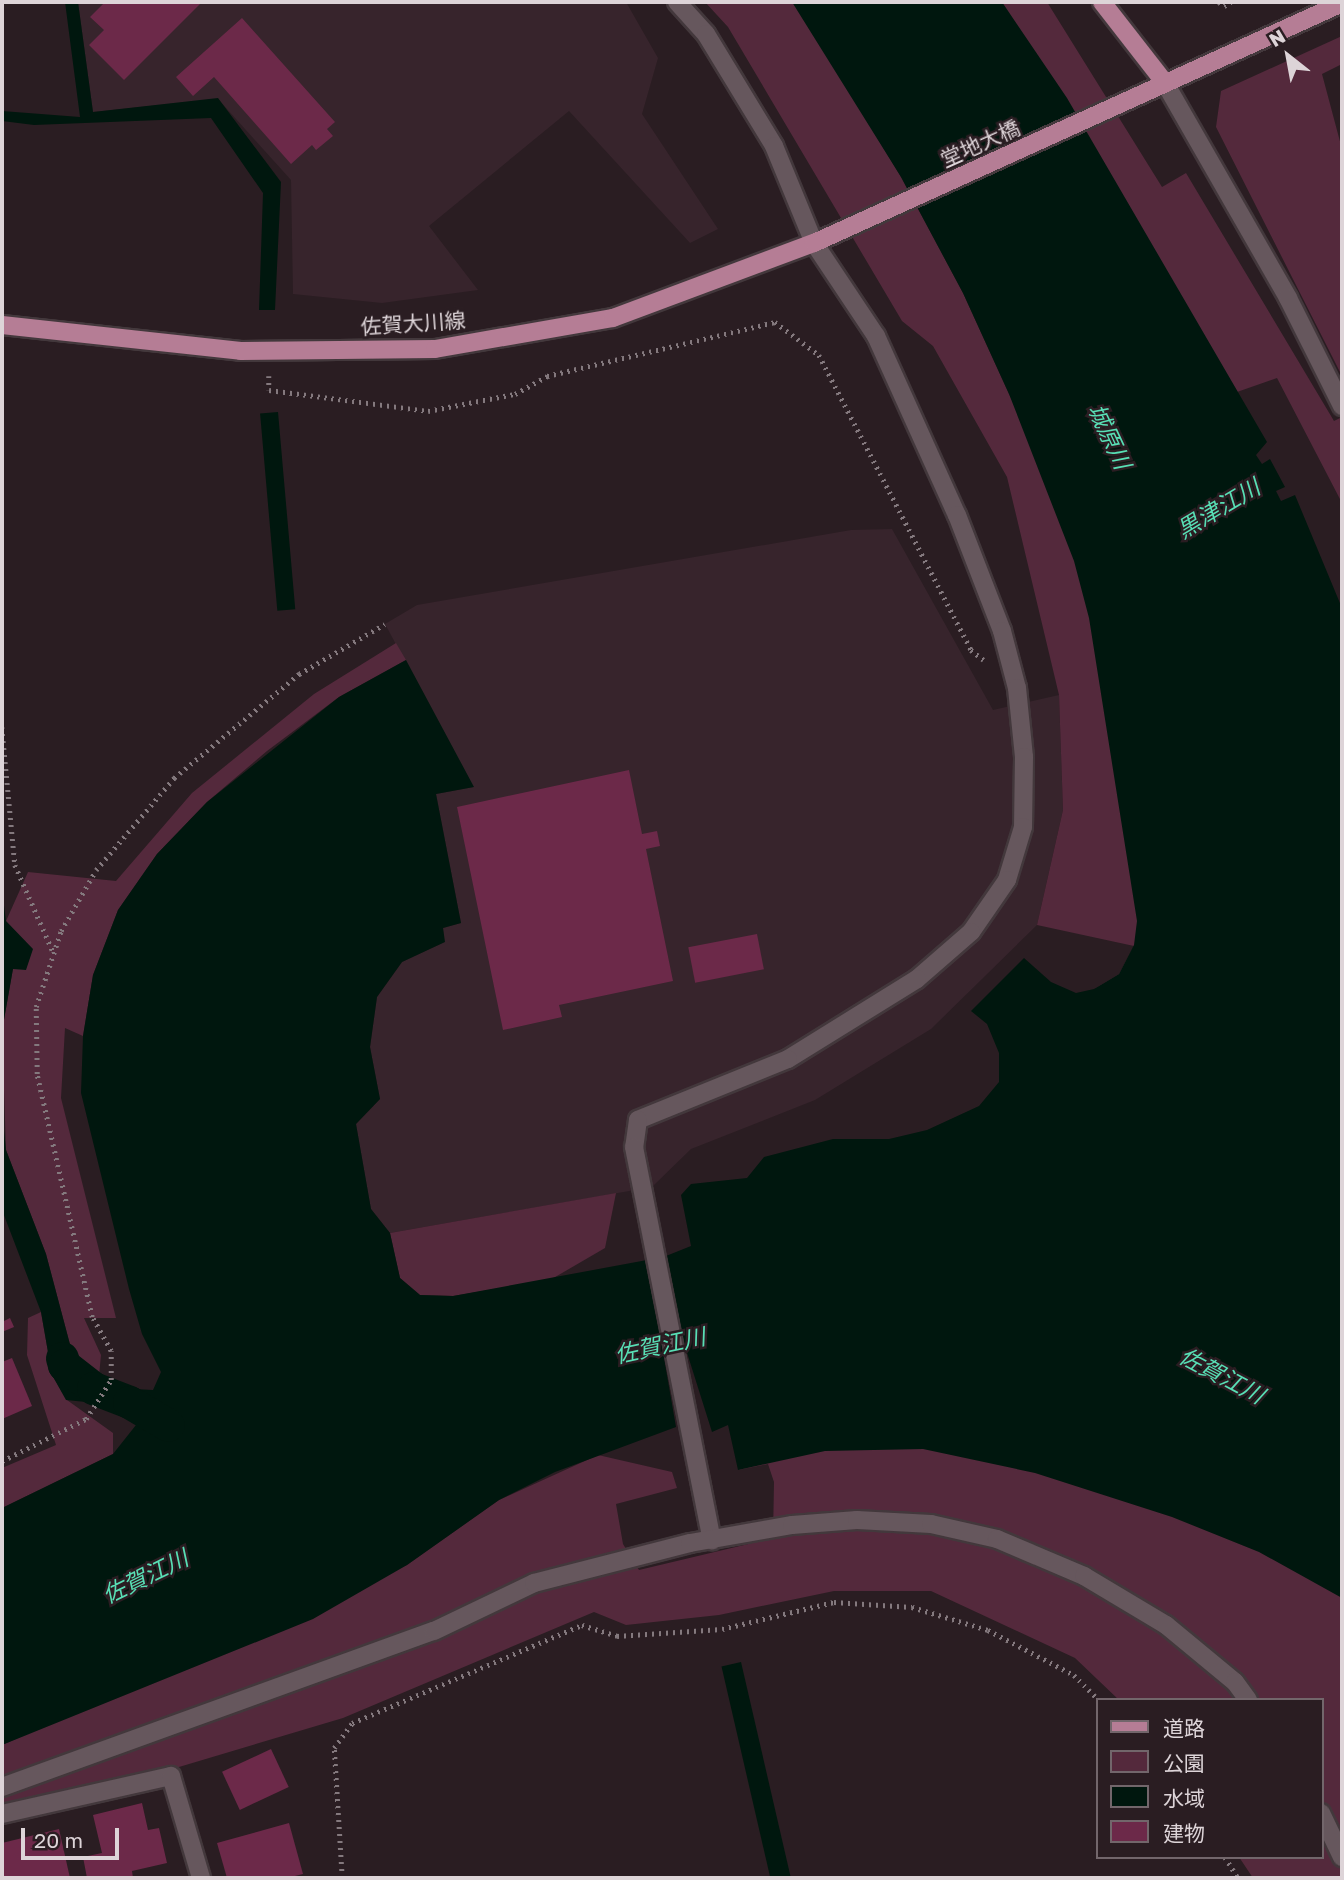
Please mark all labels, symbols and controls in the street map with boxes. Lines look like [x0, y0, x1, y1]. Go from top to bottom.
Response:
north arrow [1253, 21, 1323, 91]
text: N [1265, 24, 1289, 51]
street label: 堂地大橋 [937, 114, 1023, 172]
street label: 佐賀大川線 [360, 307, 466, 339]
water label: 城原川 [1083, 399, 1137, 473]
water label: 黒津江川 [1171, 472, 1265, 544]
water label: 佐賀江川 [612, 1322, 708, 1368]
water label: 佐賀江川 [1175, 1341, 1269, 1409]
water label: 佐賀江川 [98, 1543, 192, 1609]
legend [1096, 1698, 1323, 1859]
text: 道路 [1163, 1715, 1205, 1741]
text: 公園 [1163, 1750, 1205, 1776]
text: 水域 [1163, 1785, 1205, 1811]
scale bar [24, 1814, 122, 1858]
text: 建物 [1163, 1820, 1205, 1846]
text: 20 m [34, 1827, 83, 1853]

